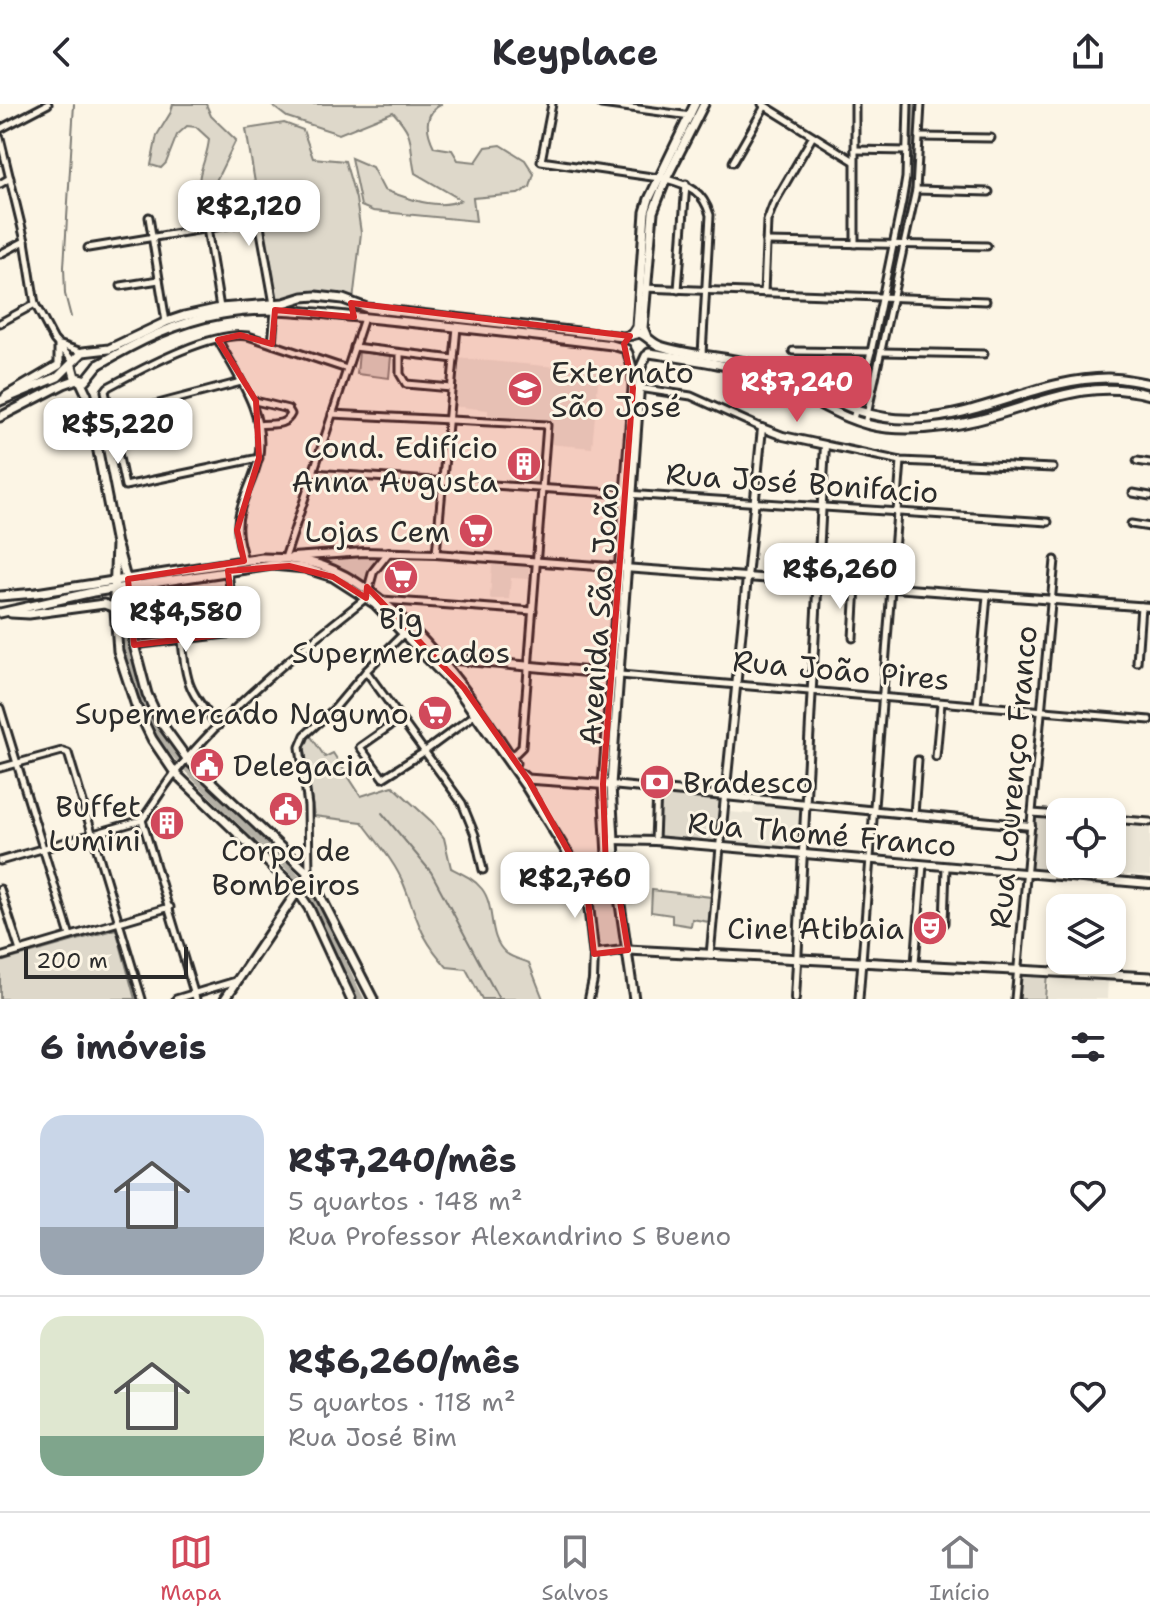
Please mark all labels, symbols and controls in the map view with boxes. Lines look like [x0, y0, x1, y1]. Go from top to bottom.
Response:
text: Keyplace [492, 28, 658, 77]
icon: back [40, 30, 84, 74]
icon: share [1066, 30, 1110, 74]
pin: R$2,120 [175, 180, 323, 248]
text: R$2,120 [196, 188, 302, 223]
place label: Externato São José [551, 352, 694, 427]
pin: R$7,240 [723, 356, 871, 424]
text: R$7,240 [740, 364, 854, 399]
school or university icon: Externato São José [506, 370, 544, 408]
pin: R$5,220 [44, 398, 192, 466]
text: R$5,220 [61, 406, 175, 441]
place label: Cond. Edifício Anna Augusta [292, 427, 498, 502]
building icon: Cond. Edifício Anna Augusta [505, 445, 543, 483]
street label: Rua José Bonifacio [664, 453, 940, 513]
street label: Avenida São João [569, 481, 629, 747]
place label: Lojas Cem [304, 511, 450, 552]
supermarket icon: Lojas Cem [457, 512, 495, 550]
pin: R$6,260 [766, 543, 914, 611]
text: R$6,260 [782, 551, 898, 586]
supermarket icon: Big Supermercados [382, 558, 420, 596]
pin: R$4,580 [112, 586, 260, 654]
text: R$4,580 [129, 594, 243, 629]
place label: Big Supermercados [292, 598, 510, 673]
street label: Rua Lourenço Franco [979, 624, 1047, 930]
street label: Rua João Pires [731, 640, 951, 700]
place label: Supermercado Nagumo [75, 693, 409, 734]
supermarket icon: Supermercado Nagumo [416, 694, 454, 732]
place label: Delegacia [233, 745, 373, 786]
public building icon: Delegacia [188, 746, 226, 784]
place label: Bradesco [683, 762, 813, 803]
bank icon: Bradesco [638, 763, 676, 801]
place label: Buffet Lumini [48, 786, 141, 861]
public building icon: Corpo de Bombeiros [267, 790, 305, 828]
map controls [1046, 798, 1126, 974]
button: locate [1046, 798, 1126, 878]
street label: Rua Thomé Franco [686, 802, 958, 866]
building icon: Buffet Lumini [148, 804, 186, 842]
place label: Corpo de Bombeiros [212, 830, 360, 905]
pin: R$2,760 [501, 852, 649, 920]
text: R$2,760 [518, 860, 632, 895]
button: layers [1046, 894, 1126, 974]
place label: Cine Atibaia [727, 908, 904, 949]
theatre icon: Cine Atibaia [911, 909, 949, 947]
scale bar [24, 943, 188, 979]
text: 200 m [36, 946, 108, 975]
text: 6 imóveis [40, 1024, 207, 1070]
icon: filters [1066, 1025, 1110, 1069]
text: R$7,240/mês [288, 1137, 517, 1183]
icon: home [104, 1147, 200, 1243]
icon: heart [1066, 1173, 1110, 1217]
text: 5 quartos · 148 m² [288, 1183, 523, 1218]
text: Rua Professor Alexandrino S Bueno [288, 1218, 731, 1253]
text: R$6,260/mês [288, 1338, 520, 1384]
icon: home [104, 1348, 200, 1444]
icon: heart [1066, 1374, 1110, 1418]
text: 5 quartos · 118 m² [288, 1384, 516, 1419]
text: Rua José Bim [288, 1419, 457, 1454]
tab: Mapa [160, 1530, 221, 1607]
tab: Salvos [542, 1530, 609, 1607]
tab: Início [929, 1530, 990, 1607]

